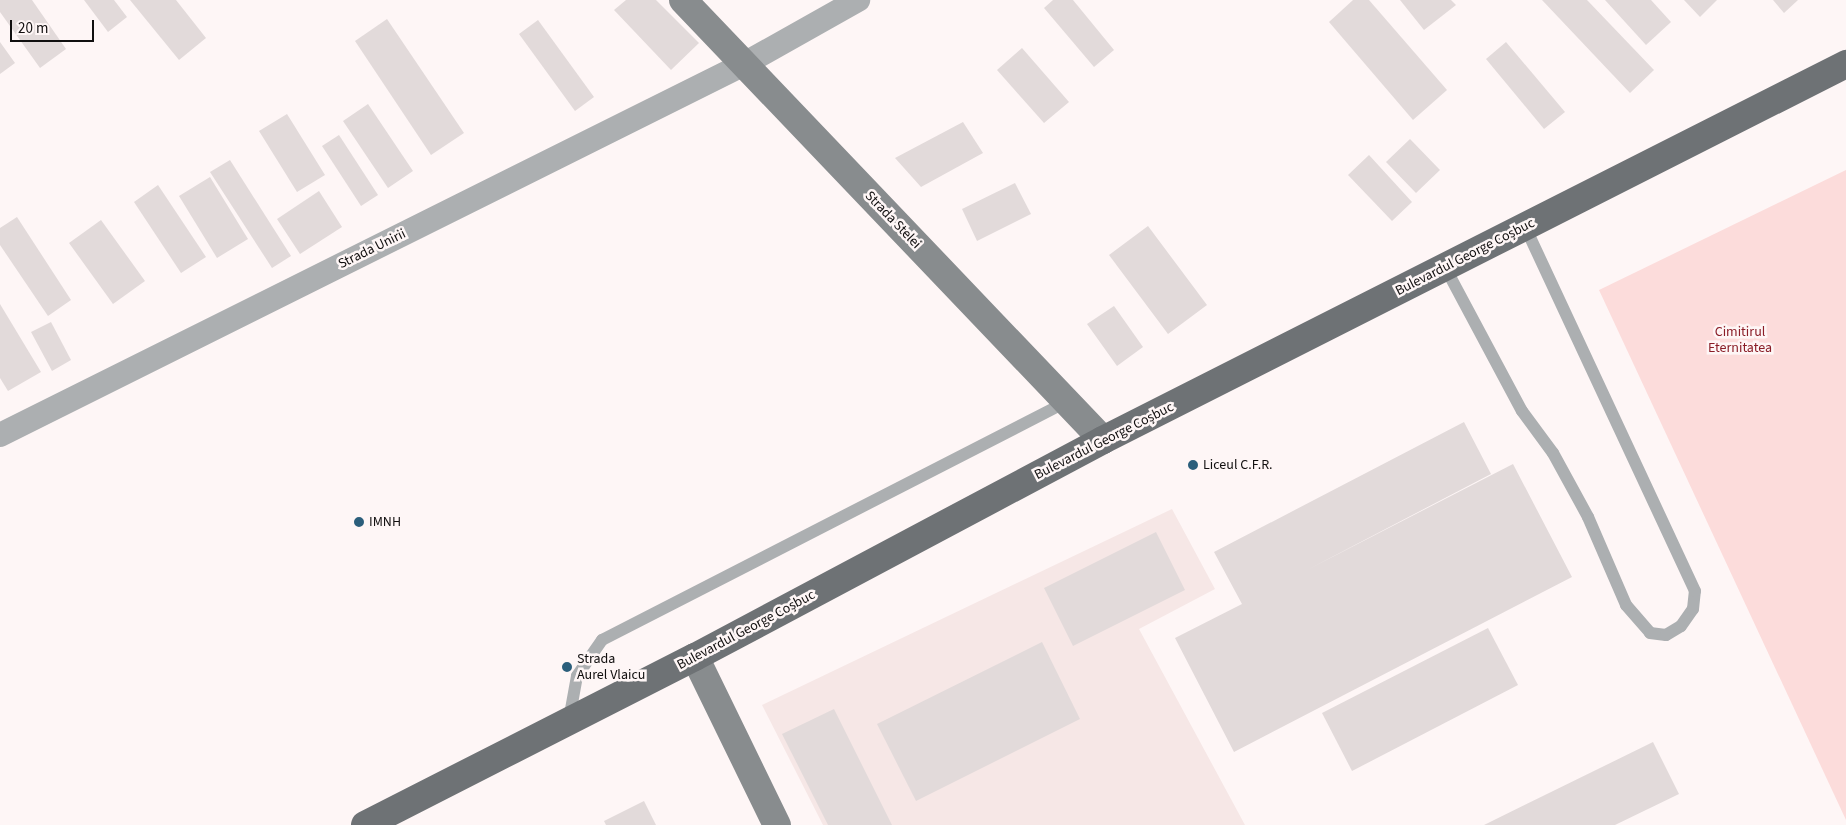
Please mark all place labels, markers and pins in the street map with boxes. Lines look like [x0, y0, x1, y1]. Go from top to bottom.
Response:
place label: Liceul C.F.R. [1203, 457, 1273, 473]
marker: Liceul C.F.R. [1187, 459, 1199, 471]
place label: IMNH [369, 514, 401, 530]
marker: IMNH [353, 516, 365, 528]
place label: Strada Aurel Vlaicu [577, 651, 645, 684]
marker: Strada Aurel Vlaicu [561, 661, 573, 673]

